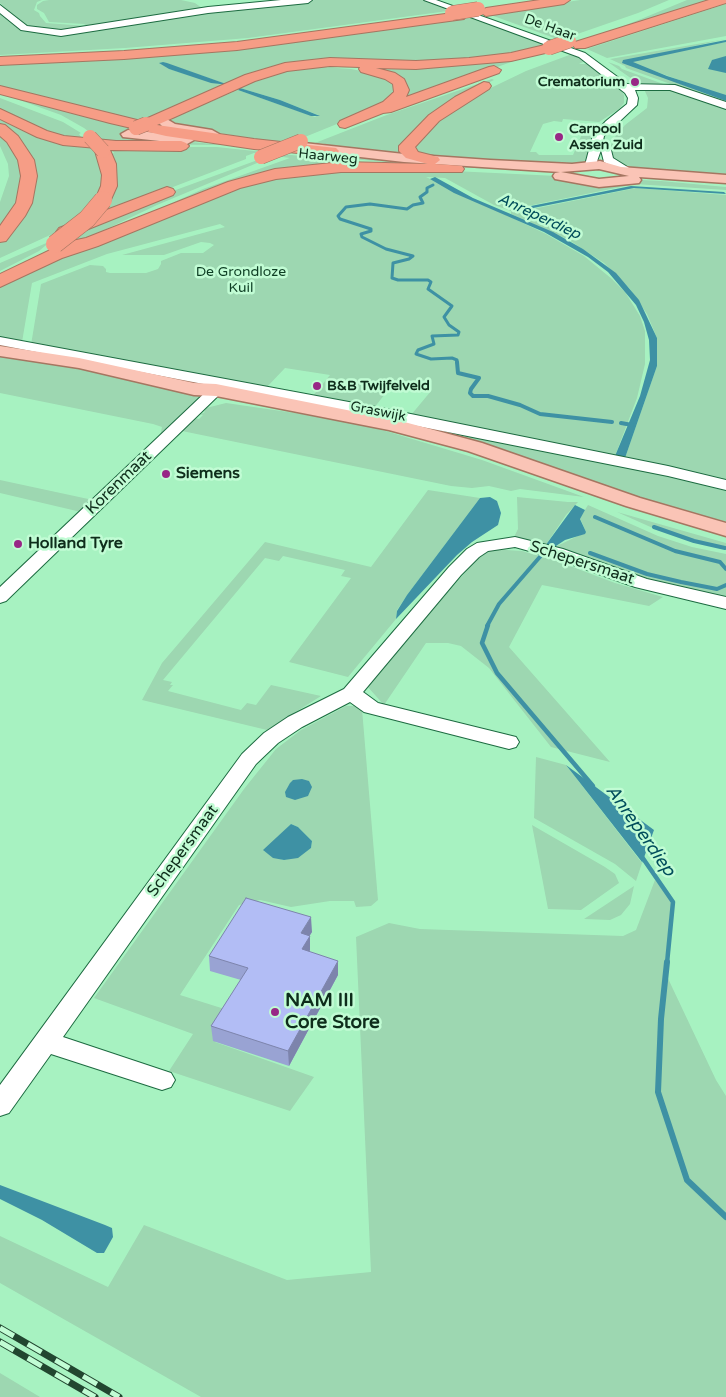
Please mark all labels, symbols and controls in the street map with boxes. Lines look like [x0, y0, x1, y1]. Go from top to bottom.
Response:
street label: De Haar [522, 11, 578, 45]
place label: Crematorium [538, 74, 625, 90]
marker: Crematorium [629, 76, 641, 88]
place label: Carpool Assen Zuid [569, 121, 643, 154]
marker: Carpool Assen Zuid [553, 131, 565, 143]
street label: Haarweg [298, 146, 358, 168]
water label: Anreperdiep [495, 190, 583, 244]
park label: De Grondloze Kuil [196, 264, 286, 296]
place label: B&B Twijfelveld [327, 378, 430, 394]
marker: B&B Twijfelveld [311, 380, 323, 392]
street label: Graswijk [349, 398, 407, 426]
street label: Korenmaat [82, 447, 156, 519]
place label: Siemens [176, 464, 240, 484]
marker: Siemens [160, 468, 172, 480]
place label: Holland Tyre [28, 534, 123, 554]
street label: Schepersmaat [527, 537, 637, 589]
marker: Holland Tyre [12, 538, 24, 550]
water label: Anreperdiep [601, 781, 679, 881]
street label: Schepersmaat [143, 801, 223, 901]
place label: NAM III Core Store [285, 990, 380, 1034]
marker: NAM III Core Store [269, 1006, 281, 1018]

